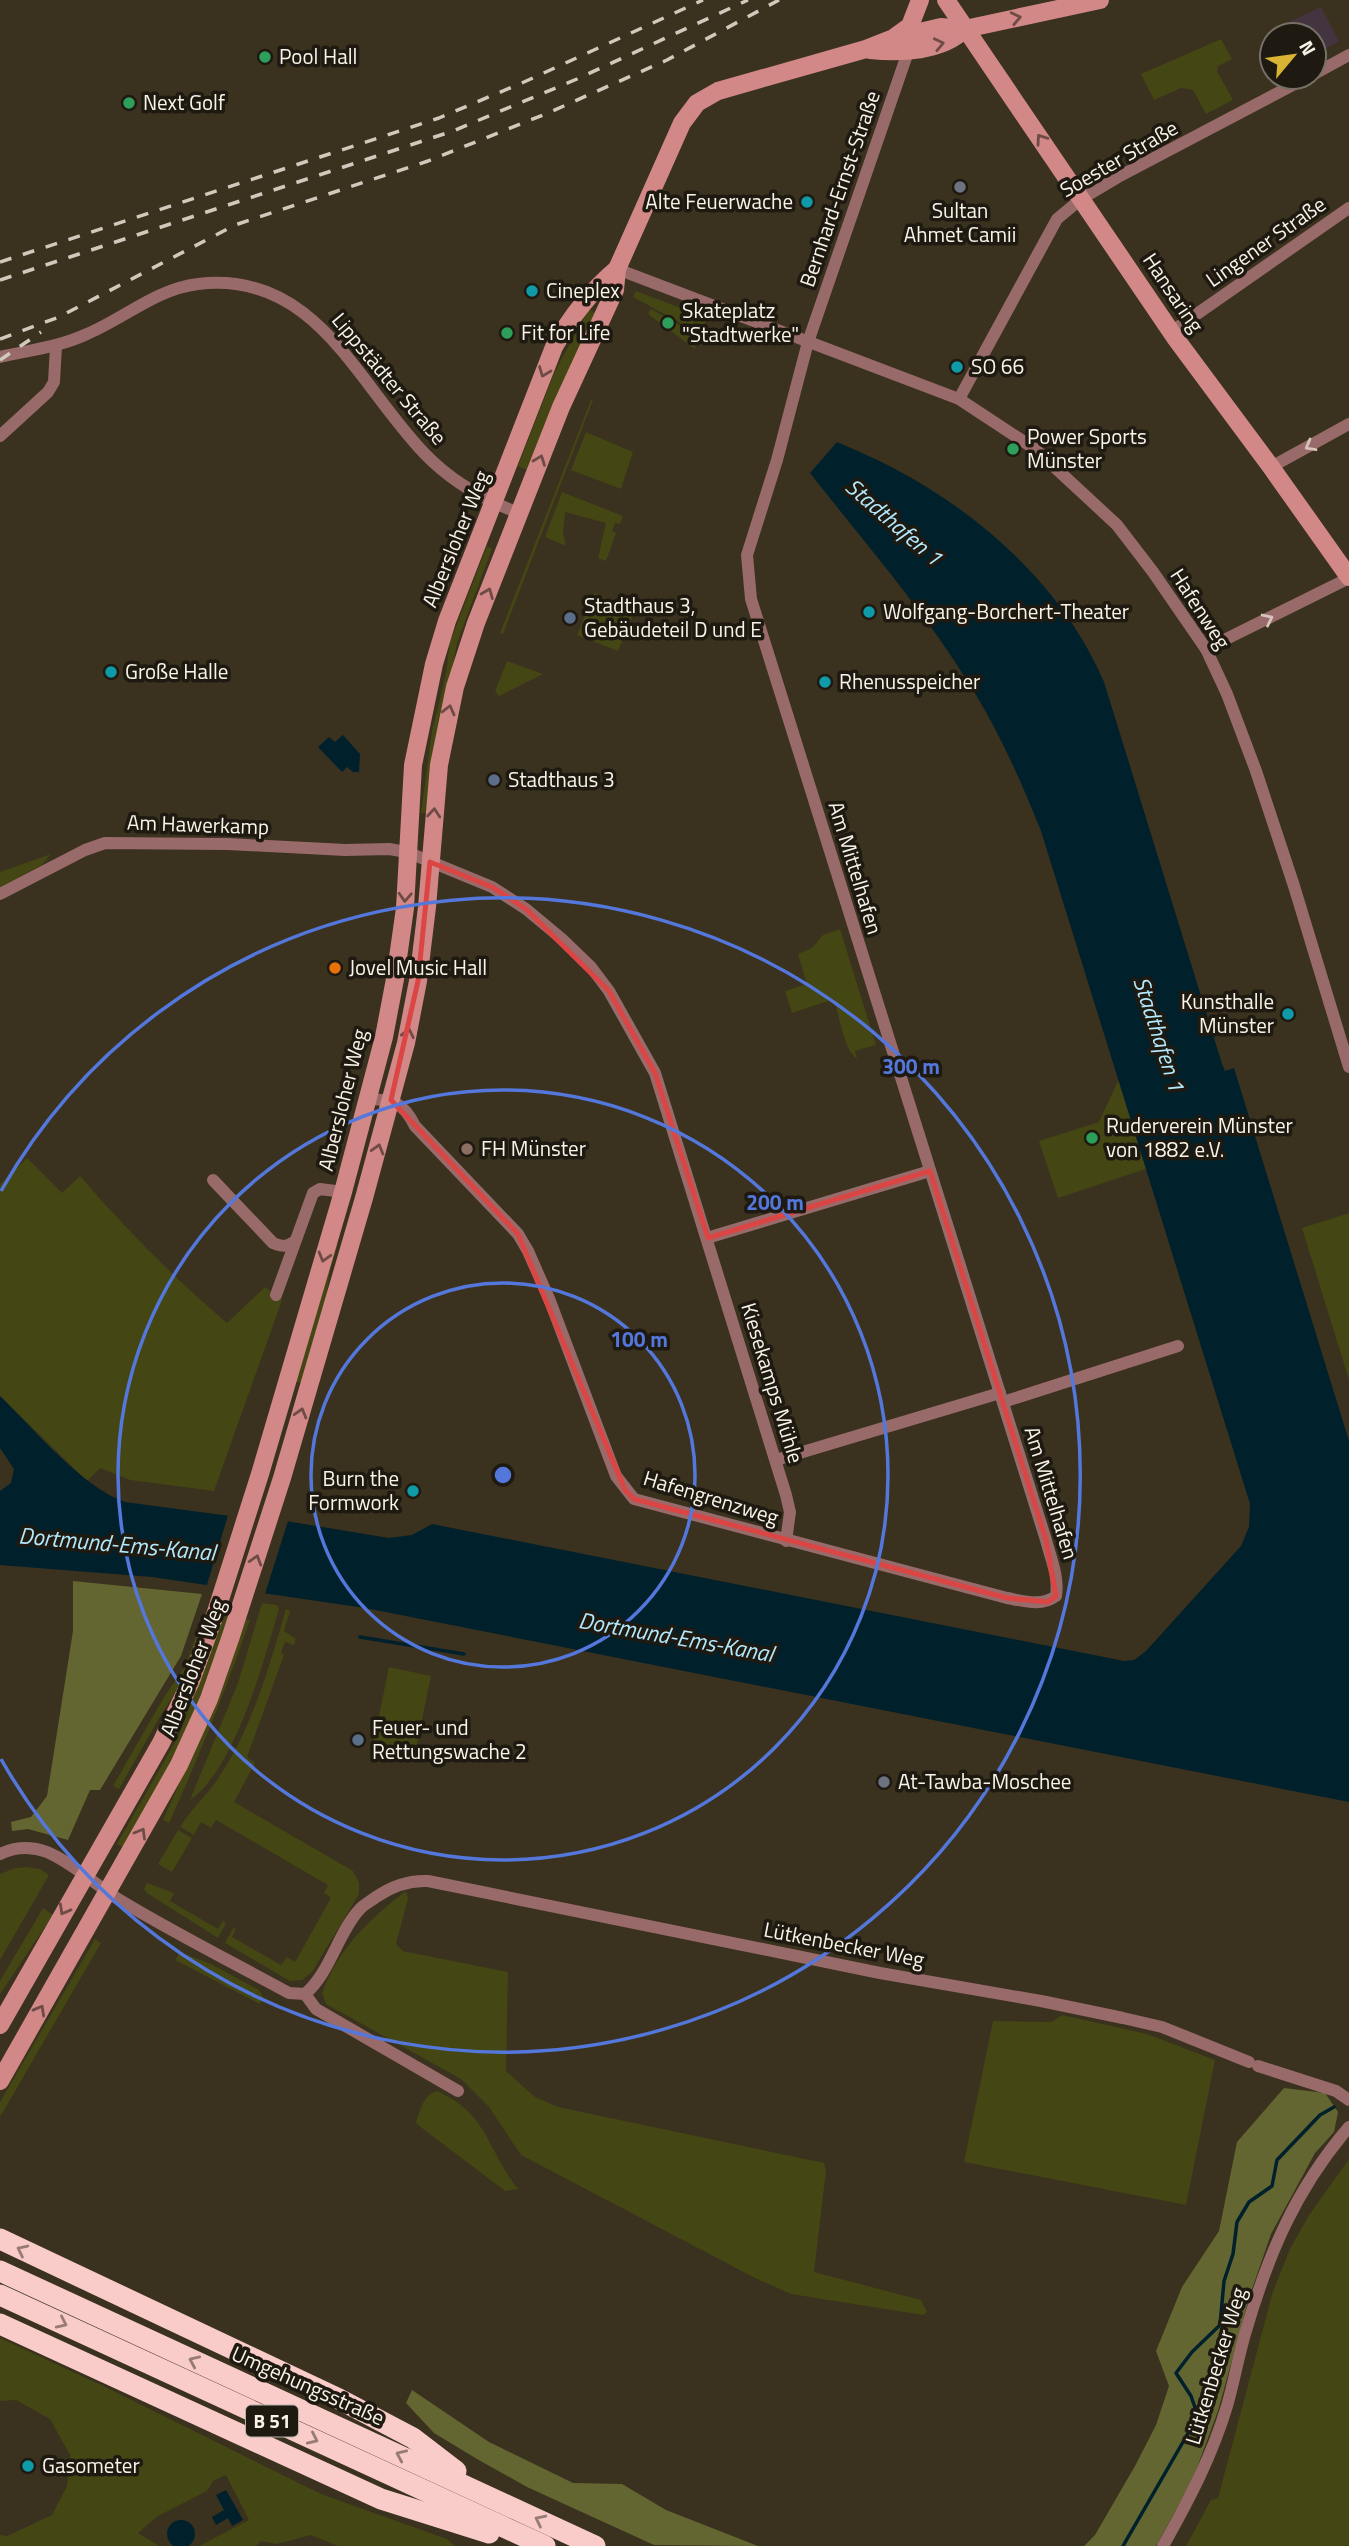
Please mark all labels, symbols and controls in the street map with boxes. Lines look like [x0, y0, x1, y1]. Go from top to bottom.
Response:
one-way arrow [1010, 11, 1022, 26]
north arrow [1258, 21, 1328, 91]
text: N [1292, 35, 1324, 60]
one-way arrow [933, 38, 945, 53]
place label: Pool Hall [279, 40, 357, 72]
marker: Pool Hall [257, 49, 273, 65]
place label: Next Golf [143, 86, 225, 118]
street label: Bernhard-Ernst-Straße [790, 86, 888, 291]
marker: Next Golf [121, 95, 137, 111]
street label: Soester Straße [1053, 111, 1184, 205]
one-way arrow [1036, 134, 1049, 147]
marker: Sultan Ahmet Camii [952, 179, 968, 195]
place label: Alte Feuerwache [645, 185, 793, 217]
street label: Lingener Straße [1199, 188, 1332, 294]
marker: Alte Feuerwache [799, 194, 815, 210]
place label: Sultan Ahmet Camii [904, 194, 1016, 250]
street label: Hansaring [1135, 246, 1212, 339]
place label: Cineplex [546, 274, 620, 306]
marker: Cineplex [524, 283, 540, 299]
place label: Skateplatz "Stadtwerke" [682, 294, 799, 350]
street label: Lippstädter Straße [325, 305, 455, 452]
marker: Skateplatz "Stadtwerke" [660, 315, 676, 331]
place label: Fit for Life [521, 316, 610, 348]
marker: Fit for Life [499, 325, 515, 341]
place label: SO 66 [971, 350, 1024, 382]
marker: SO 66 [949, 359, 965, 375]
one-way arrow [539, 366, 553, 378]
place label: Power Sports Münster [1027, 420, 1147, 476]
one-way arrow [1305, 438, 1317, 451]
marker: Power Sports Münster [1005, 441, 1021, 457]
one-way arrow [532, 455, 546, 467]
street label: Albersloher Weg [413, 465, 497, 612]
water label: Stadthafen 1 [838, 469, 951, 574]
street label: Hafenweg [1163, 562, 1239, 655]
one-way arrow [480, 587, 494, 600]
place label: Stadthaus 3, Gebäudeteil D und E [584, 589, 762, 645]
place label: Wolfgang-Borchert-Theater [883, 595, 1129, 627]
marker: Wolfgang-Borchert-Theater [861, 604, 877, 620]
marker: Stadthaus 3, Gebäudeteil D und E [562, 610, 578, 626]
one-way arrow [1261, 614, 1273, 628]
place label: Große Halle [125, 655, 228, 687]
marker: Große Halle [103, 664, 119, 680]
place label: Rhenusspeicher [839, 665, 980, 697]
marker: Rhenusspeicher [817, 674, 833, 690]
one-way arrow [441, 704, 455, 716]
place label: Stadthaus 3 [508, 763, 615, 795]
marker: Stadthaus 3 [486, 772, 502, 788]
street label: Am Mittelhafen [821, 797, 891, 938]
street label: Am Hawerkamp [126, 806, 270, 842]
one-way arrow [426, 807, 441, 818]
one-way arrow [398, 892, 413, 903]
place label: Jovel Music Hall [349, 951, 487, 983]
marker: Jovel Music Hall [327, 960, 343, 976]
water label: Stadthafen 1 [1124, 972, 1195, 1096]
place label: Kunsthalle Münster [1181, 985, 1274, 1041]
marker: Kunsthalle Münster [1280, 1006, 1296, 1022]
street label: Albersloher Weg [309, 1025, 375, 1174]
one-way arrow [399, 1027, 414, 1039]
text: 300 m [882, 1050, 940, 1082]
place label: Ruderverein Münster von 1882 e.V. [1106, 1109, 1293, 1165]
marker: Ruderverein Münster von 1882 e.V. [1084, 1130, 1100, 1146]
place label: FH Münster [481, 1132, 586, 1164]
marker: FH Münster [459, 1141, 475, 1157]
one-way arrow [369, 1143, 384, 1155]
text: 200 m [746, 1186, 804, 1218]
one-way arrow [317, 1251, 332, 1263]
street label: Kiesekamps Mühle [733, 1298, 813, 1467]
text: 100 m [610, 1323, 668, 1355]
one-way arrow [293, 1407, 308, 1419]
street label: Am Mittelhafen [1017, 1422, 1087, 1563]
street label: Hafengrenzweg [640, 1461, 783, 1533]
place label: Burn the Formwork [308, 1462, 399, 1518]
centre of rings [491, 1463, 515, 1487]
marker: Burn the Formwork [405, 1483, 421, 1499]
water label: Dortmund-Ems-Kanal [17, 1517, 220, 1570]
one-way arrow [247, 1555, 262, 1567]
street label: Albersloher Weg [151, 1594, 233, 1741]
water label: Dortmund-Ems-Kanal [576, 1602, 779, 1671]
place label: Feuer- und Rettungswache 2 [372, 1711, 527, 1767]
marker: Feuer- und Rettungswache 2 [350, 1732, 366, 1748]
place label: At-Tawba-Moschee [898, 1765, 1071, 1797]
marker: At-Tawba-Moschee [876, 1774, 892, 1790]
one-way arrow [133, 1828, 146, 1841]
one-way arrow [59, 1903, 72, 1916]
street label: Lütkenbecker Weg [761, 1913, 927, 1975]
one-way arrow [32, 2004, 45, 2017]
one-way arrow [17, 2244, 29, 2258]
street label: Lütkenbecker Weg [1176, 2283, 1254, 2448]
one-way arrow [55, 2315, 67, 2329]
street label: Umgehungsstraße [227, 2337, 390, 2433]
one-way arrow [189, 2355, 201, 2369]
road number: B 51 [246, 2406, 298, 2436]
one-way arrow [306, 2431, 318, 2445]
place label: Gasometer [42, 2449, 140, 2481]
one-way arrow [396, 2449, 408, 2463]
marker: Gasometer [20, 2458, 36, 2474]
one-way arrow [535, 2514, 547, 2528]

